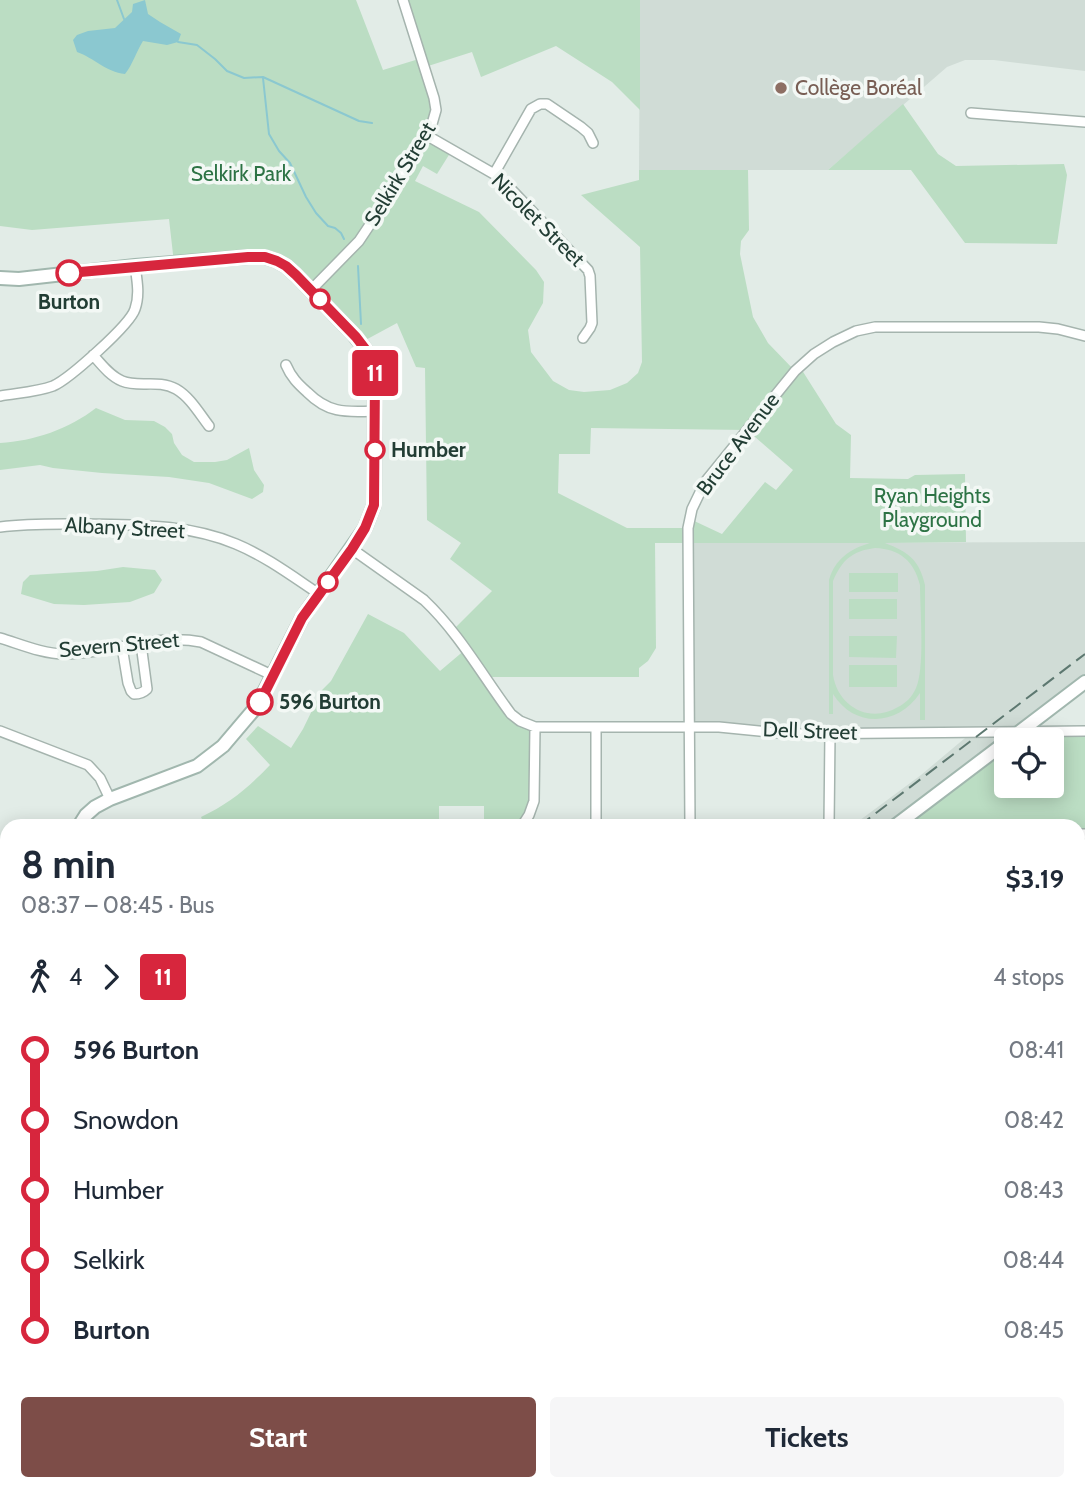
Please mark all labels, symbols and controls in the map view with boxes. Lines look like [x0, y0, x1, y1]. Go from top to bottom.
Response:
place label: Collège Boréal [795, 75, 922, 100]
marker: Collège Boréal [773, 80, 789, 96]
street label: Selkirk Street [359, 117, 440, 230]
park label: Selkirk Park [191, 161, 292, 186]
street label: Nicolet Street [487, 168, 590, 271]
marker: Burton [56, 260, 82, 286]
place label: Burton [38, 289, 100, 314]
unlabelled marker [310, 289, 330, 309]
line badge: 11 [344, 350, 406, 396]
text: 11 [366, 358, 384, 387]
street label: Bruce Avenue [691, 387, 784, 500]
place label: Humber [391, 437, 466, 462]
marker: Humber [365, 440, 385, 460]
park label: Ryan Heights Playground [874, 483, 991, 532]
street label: Albany Street [64, 512, 186, 543]
unlabelled marker [318, 572, 338, 592]
street label: Severn Street [58, 627, 180, 662]
marker: 596 Burton [247, 689, 273, 715]
place label: 596 Burton [279, 689, 381, 714]
street label: Dell Street [762, 716, 858, 745]
map controls [994, 728, 1064, 798]
button: locate [994, 728, 1064, 798]
text: 8 min [21, 841, 116, 888]
text: $3.19 [1005, 863, 1064, 895]
text: 08:37 – 08:45 · Bus [21, 891, 214, 919]
icon: walk [21, 958, 59, 996]
icon: forward [92, 958, 130, 996]
text: 11 [154, 962, 172, 991]
text: 4 [69, 963, 82, 991]
text: 4 stops [993, 963, 1064, 991]
text: 596 Burton [73, 1034, 199, 1066]
text: 08:41 [1008, 1036, 1064, 1064]
text: Snowdon [73, 1104, 179, 1136]
text: 08:42 [1004, 1106, 1064, 1134]
text: Humber [73, 1174, 163, 1206]
text: 08:43 [1003, 1176, 1064, 1204]
text: Selkirk [73, 1244, 145, 1276]
text: 08:44 [1003, 1246, 1064, 1274]
text: Burton [73, 1314, 150, 1346]
text: 08:45 [1003, 1316, 1064, 1344]
button: Start [21, 1397, 536, 1477]
button: Tickets [550, 1397, 1064, 1477]

